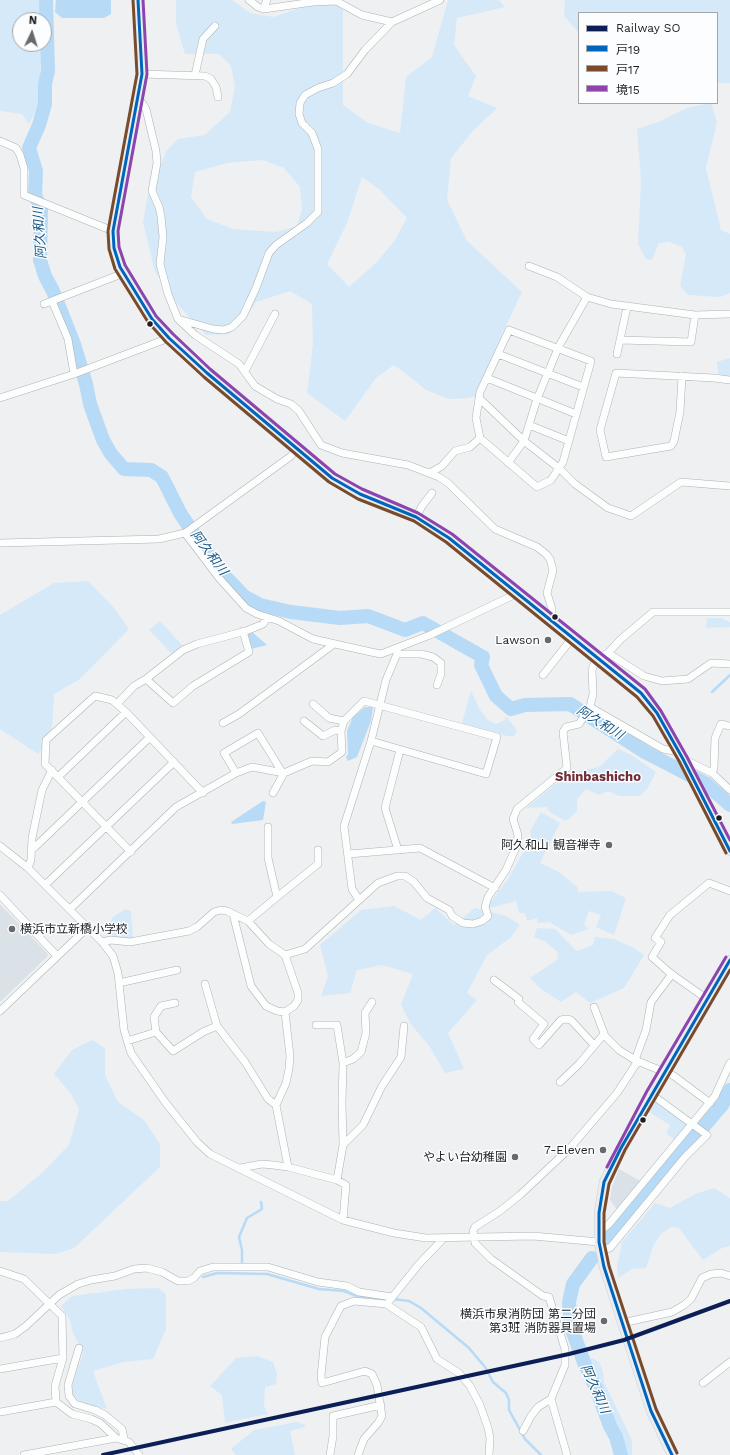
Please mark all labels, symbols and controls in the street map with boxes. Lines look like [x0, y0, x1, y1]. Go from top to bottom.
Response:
north arrow [12, 12, 52, 52]
legend [578, 12, 718, 104]
text: N [28, 14, 37, 27]
text: Railway SO [616, 21, 680, 35]
text: 戸19 [616, 43, 640, 57]
text: 戸17 [616, 63, 639, 77]
text: 境15 [616, 83, 640, 97]
water label: 阿久和川 [30, 207, 50, 259]
unlabelled marker [145, 319, 155, 329]
water label: 阿久和川 [187, 528, 231, 578]
unlabelled marker [550, 612, 560, 622]
place label: Lawson [495, 633, 540, 647]
marker: Lawson [543, 635, 553, 645]
water label: 阿久和川 [574, 703, 626, 743]
district label: Shinbashicho [555, 769, 641, 785]
unlabelled marker [714, 813, 724, 823]
place label: 阿久和山 観音禅寺 [501, 838, 601, 852]
marker: 阿久和山 観音禅寺 [604, 840, 614, 850]
place label: 横浜市立新橋小学校 [20, 922, 128, 936]
marker: 横浜市立新橋小学校 [7, 924, 17, 934]
unlabelled marker [638, 1115, 648, 1125]
place label: 7-Eleven [544, 1143, 595, 1157]
marker: 7-Eleven [598, 1145, 608, 1155]
place label: やよい台幼稚園 [423, 1150, 507, 1164]
marker: やよい台幼稚園 [510, 1152, 520, 1162]
place label: 横浜市泉消防団 第二分団 第3班 消防器具置場 [460, 1307, 596, 1335]
marker: 横浜市泉消防団 第二分団 第3班 消防器具置場 [599, 1316, 609, 1326]
water label: 阿久和川 [577, 1362, 613, 1416]

